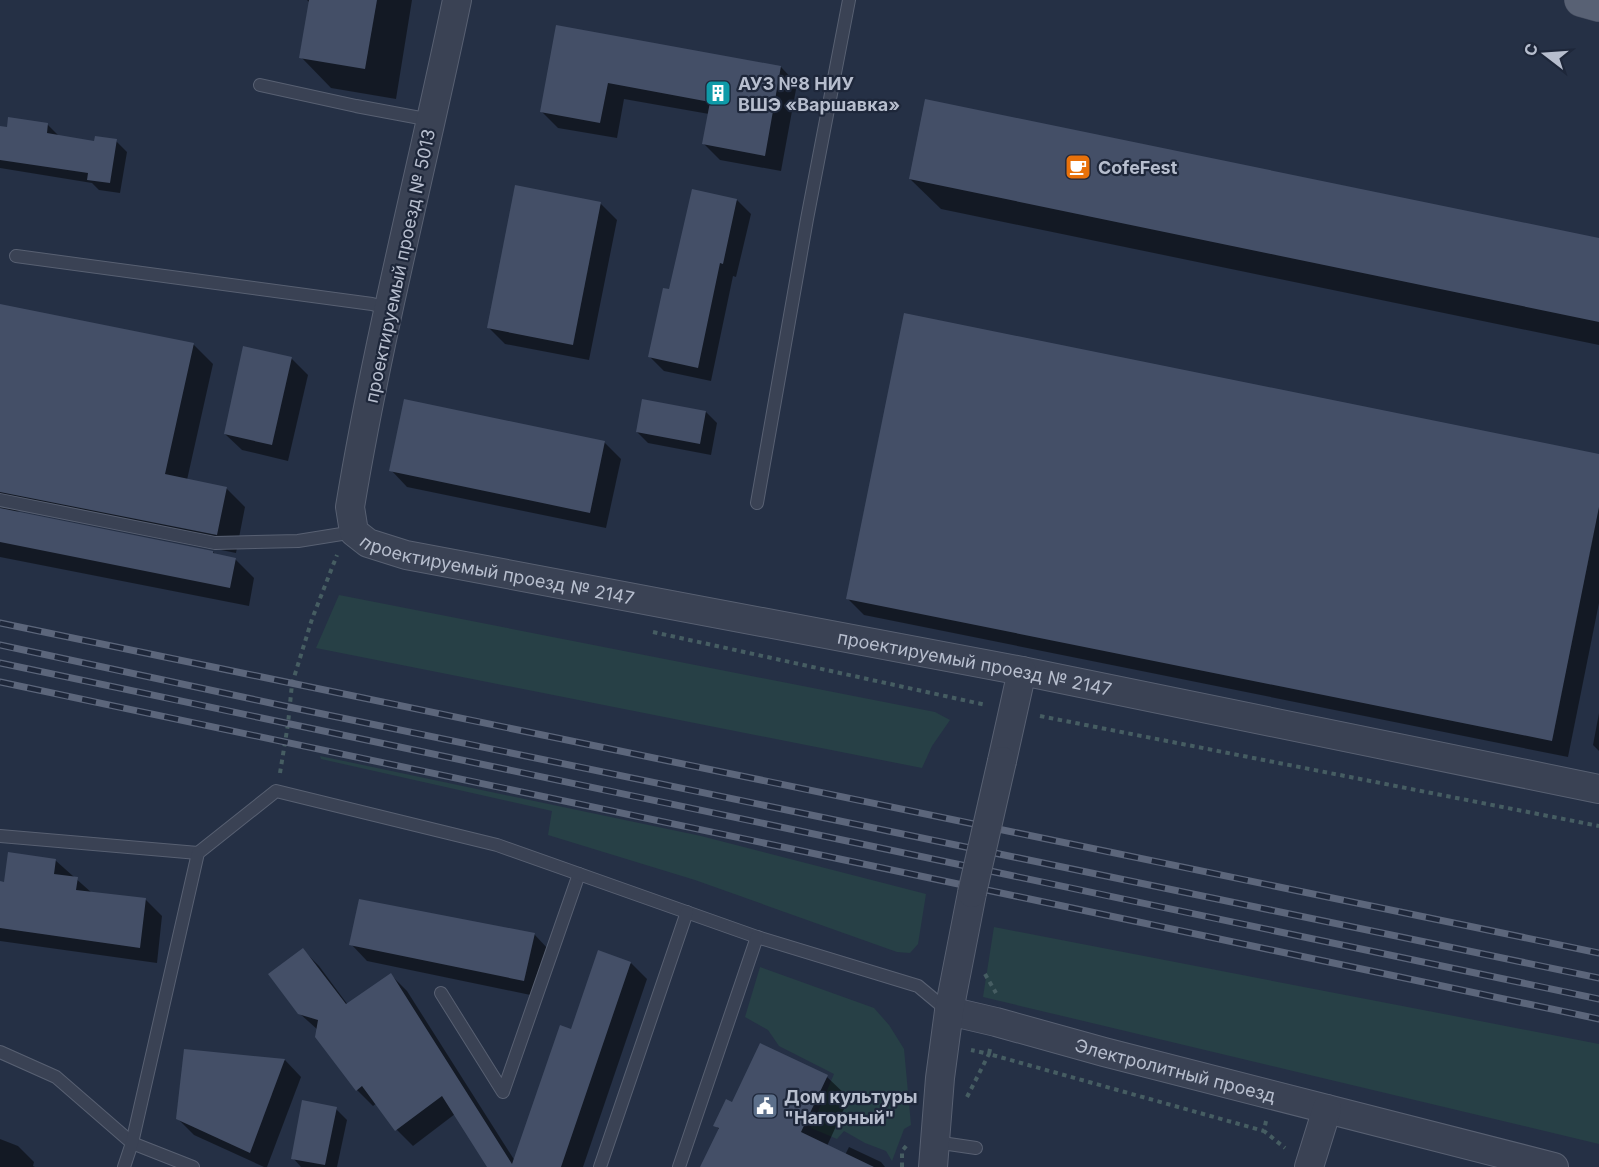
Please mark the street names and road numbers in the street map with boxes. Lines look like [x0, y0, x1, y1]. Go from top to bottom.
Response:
street label: проектируемый проезд № 5013 [361, 127, 439, 405]
street label: проектируемый проезд № 2147 [356, 531, 636, 608]
street label: проектируемый проезд № 2147 [836, 626, 1114, 700]
street label: Электролитный проезд [1073, 1034, 1278, 1106]

